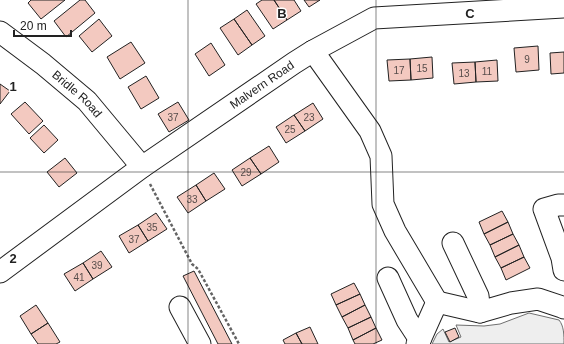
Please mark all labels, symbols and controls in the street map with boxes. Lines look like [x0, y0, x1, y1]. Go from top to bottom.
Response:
text: B [277, 6, 287, 21]
text: C [465, 6, 475, 21]
scale bar [14, 12, 71, 38]
text: 20 m [20, 19, 47, 33]
house number: 9 [524, 54, 530, 65]
street label: Malvern Road [227, 58, 297, 112]
house number: 15 [416, 63, 428, 74]
house number: 17 [393, 65, 405, 76]
house number: 11 [482, 66, 493, 77]
street label: Bridle Road [49, 68, 105, 120]
house number: 13 [458, 68, 470, 79]
text: 1 [9, 79, 17, 94]
house number: 37 [167, 112, 179, 123]
house number: 23 [303, 112, 315, 123]
house number: 25 [284, 124, 296, 135]
house number: 29 [240, 167, 252, 178]
house number: 33 [186, 194, 198, 205]
house number: 35 [146, 222, 158, 233]
house number: 37 [128, 234, 140, 245]
text: 2 [9, 251, 17, 266]
house number: 39 [91, 260, 103, 271]
house number: 41 [73, 272, 85, 283]

